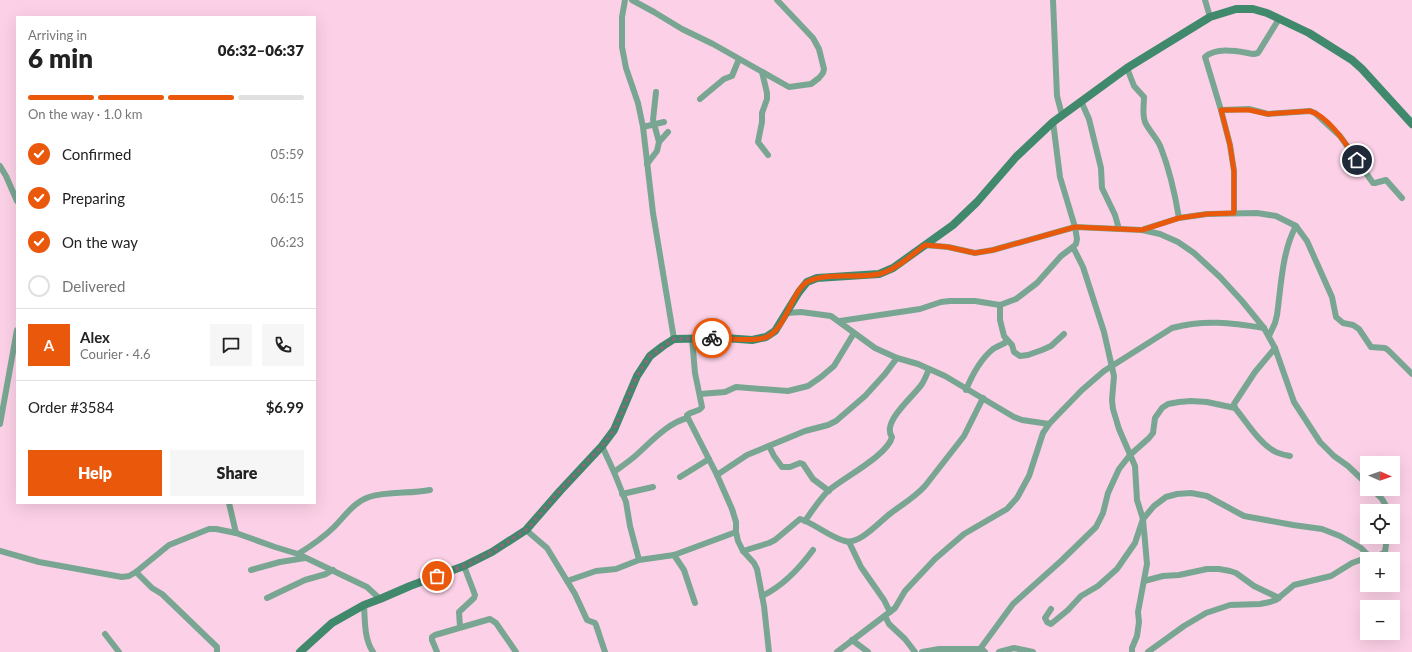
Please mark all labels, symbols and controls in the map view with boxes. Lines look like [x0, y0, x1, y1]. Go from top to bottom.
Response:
text: Arriving in [28, 27, 87, 43]
text: 06:32–06:37 [218, 41, 304, 59]
text: 6 min [28, 42, 93, 74]
text: On the way · 1.0 km [28, 106, 142, 122]
icon: check [28, 143, 50, 165]
pin [1340, 143, 1374, 177]
text: Confirmed [62, 145, 131, 163]
text: 05:59 [271, 146, 304, 162]
icon: home [1346, 149, 1368, 171]
icon: check [28, 187, 50, 209]
text: Preparing [62, 189, 125, 207]
text: 06:15 [271, 190, 304, 206]
icon: check [28, 231, 50, 253]
text: On the way [62, 233, 138, 251]
text: 06:23 [271, 234, 304, 250]
text: Delivered [62, 277, 125, 295]
courier [692, 318, 732, 358]
button: chat [210, 324, 252, 366]
button: phone [262, 324, 304, 366]
icon: bike [701, 327, 723, 349]
text: Alex [80, 328, 110, 346]
text: A [44, 336, 54, 354]
text: Courier · 4.6 [80, 346, 151, 362]
text: Order #3584 [28, 398, 114, 416]
text: $6.99 [266, 398, 304, 416]
button: Help [28, 450, 162, 496]
button: Share [170, 450, 304, 496]
north arrow [1360, 456, 1400, 496]
map controls [1360, 456, 1400, 640]
button: locate [1360, 504, 1400, 544]
button: + [1360, 552, 1400, 592]
pin [420, 559, 454, 593]
icon: bag [426, 565, 448, 587]
button: − [1360, 600, 1400, 640]

